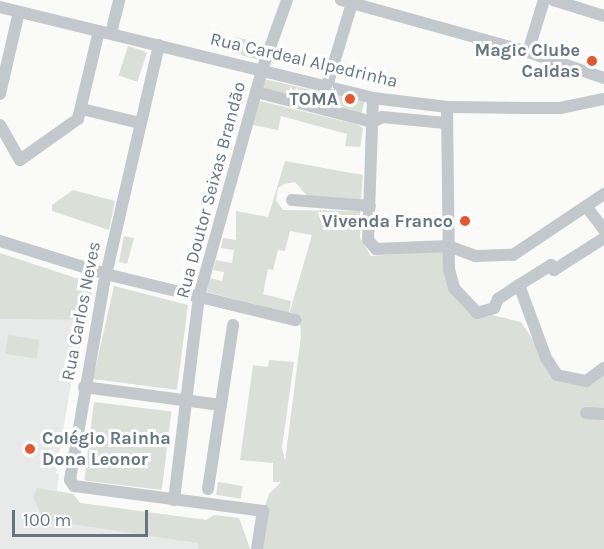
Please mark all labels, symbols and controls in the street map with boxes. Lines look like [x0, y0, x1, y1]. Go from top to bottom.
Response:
street label: Rua Cardeal Alpedrinha [208, 28, 400, 92]
place label: Magic Clube Caldas [475, 40, 580, 82]
marker: Magic Clube Caldas [585, 54, 599, 68]
street label: Rua Doutor Seixas Brandão [172, 79, 250, 301]
place label: TOMA [289, 88, 338, 110]
marker: TOMA [343, 92, 357, 106]
place label: Vivenda Franco [322, 210, 453, 232]
marker: Vivenda Franco [458, 214, 472, 228]
street label: Rua Carlos Neves [57, 240, 105, 382]
place label: Colégio Rainha Dona Leonor [42, 428, 171, 470]
marker: Colégio Rainha Dona Leonor [23, 442, 37, 456]
scale bar [15, 498, 152, 536]
text: 100 m [23, 509, 71, 531]

